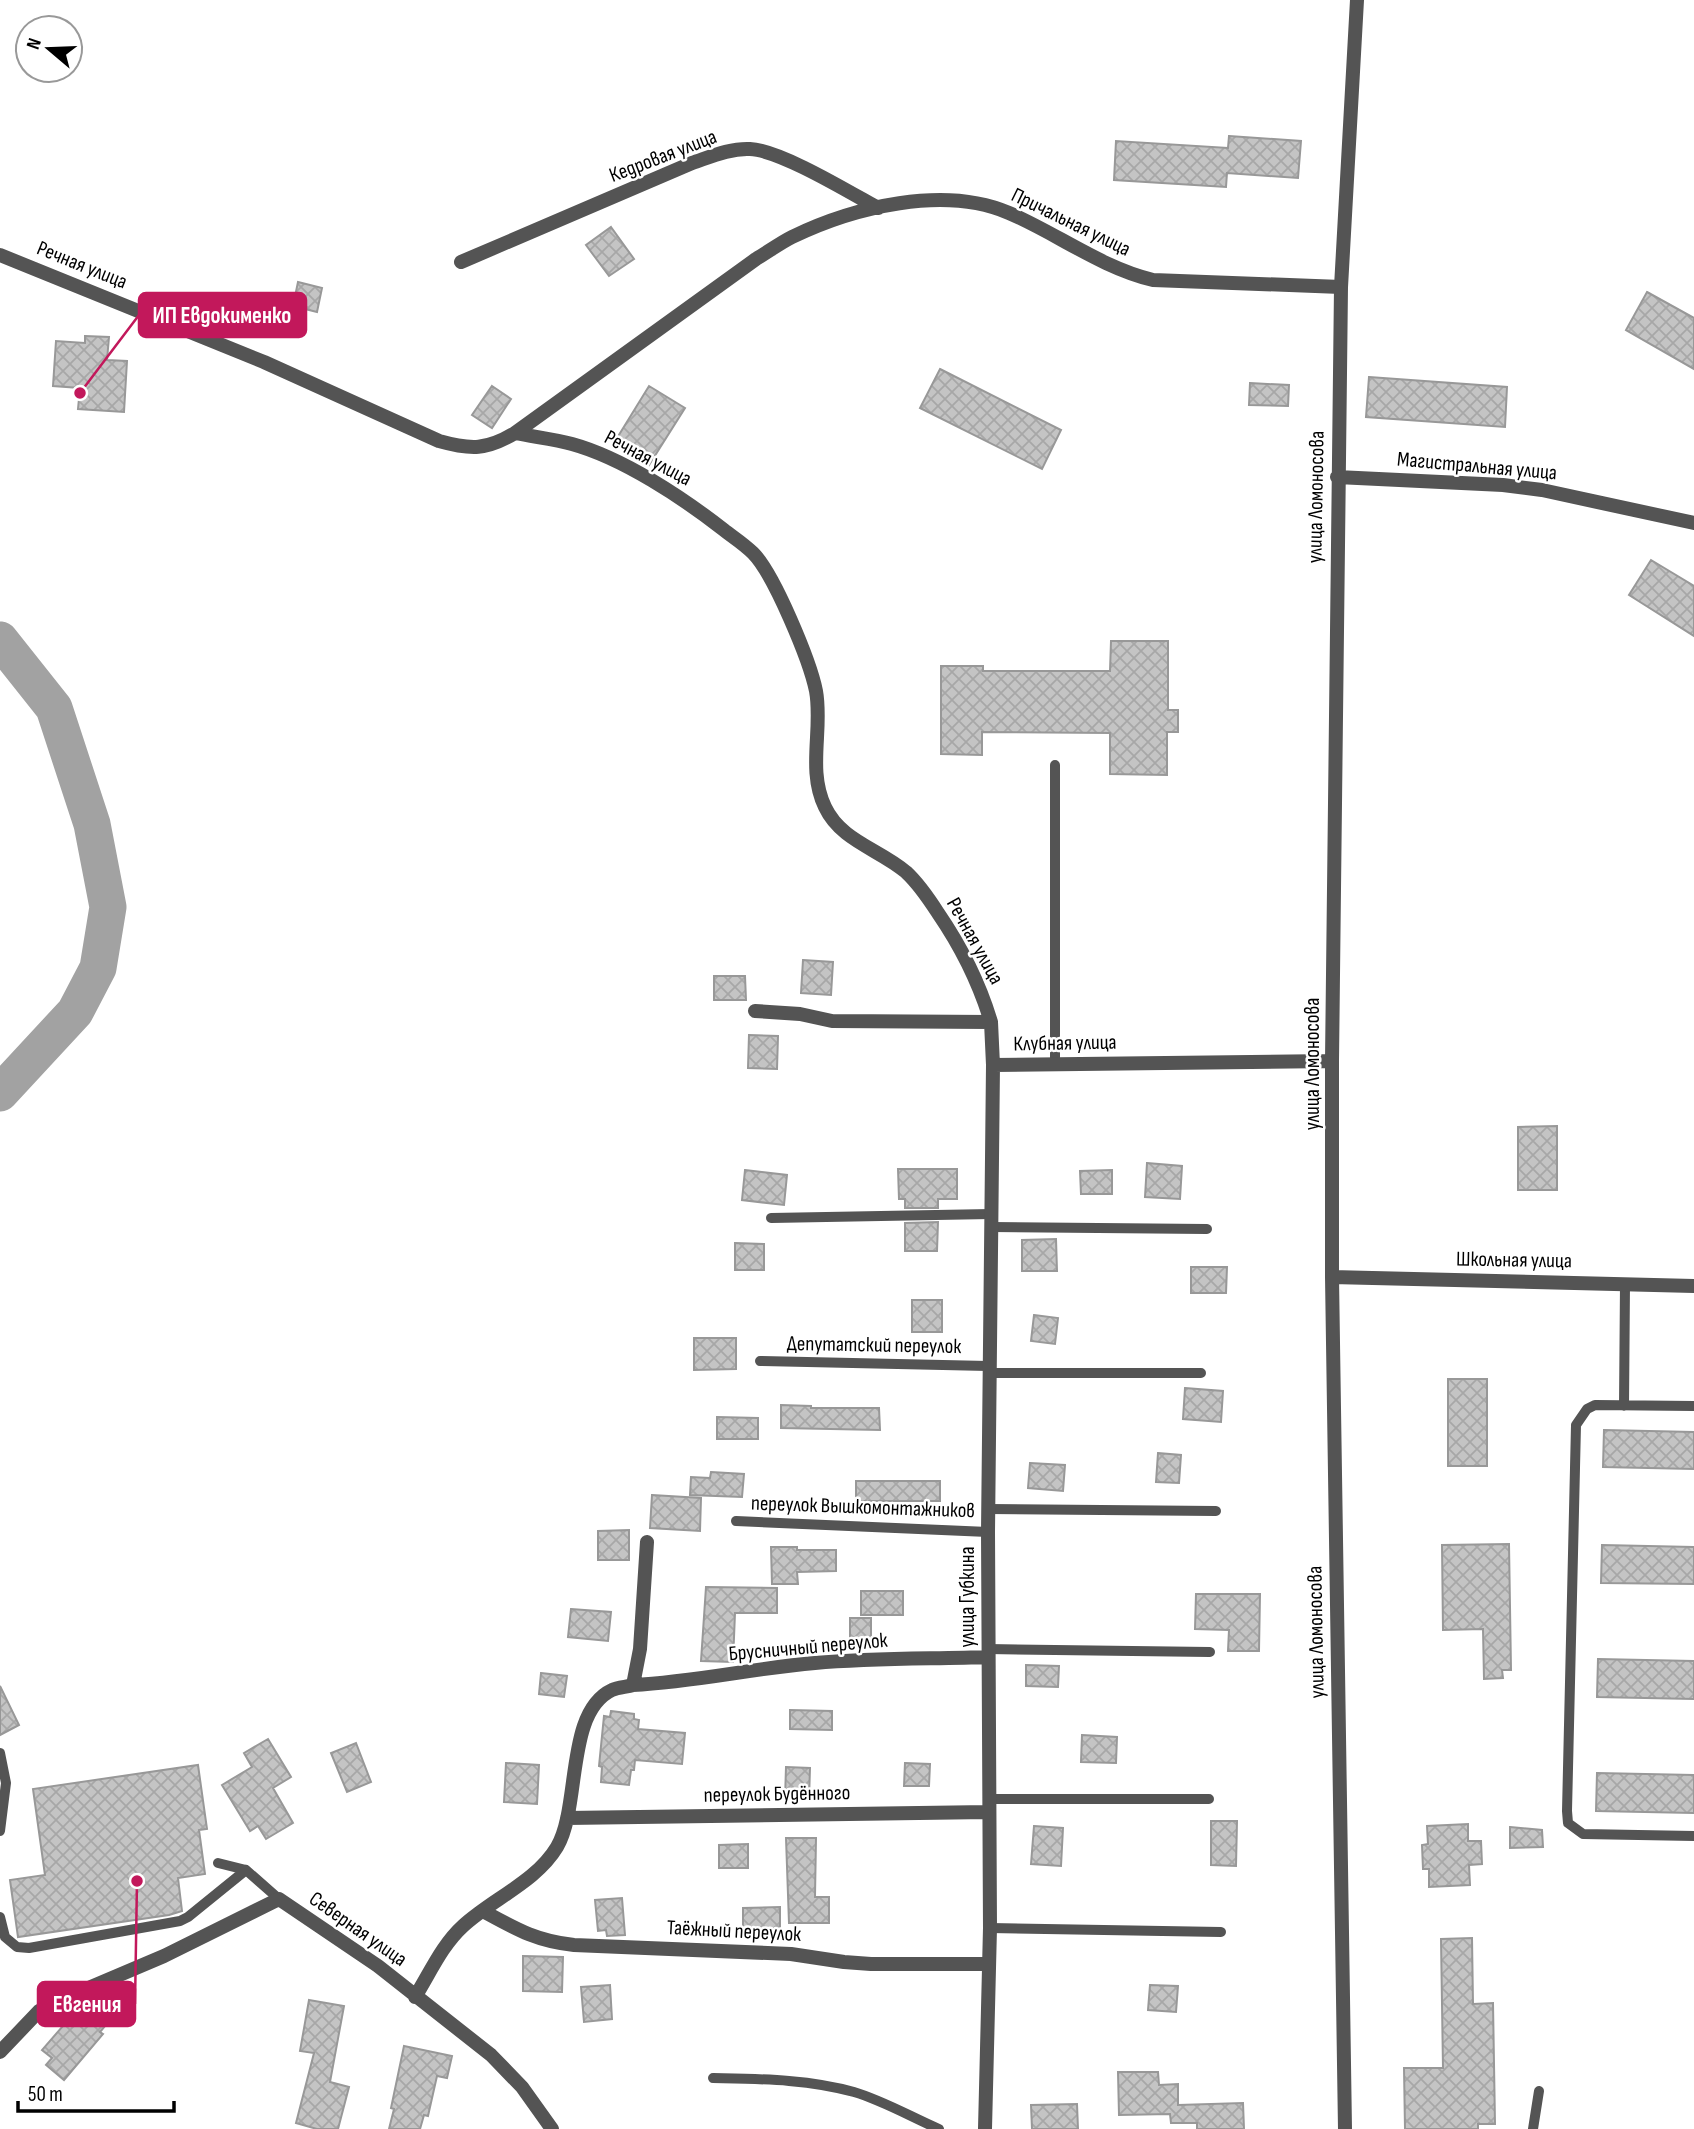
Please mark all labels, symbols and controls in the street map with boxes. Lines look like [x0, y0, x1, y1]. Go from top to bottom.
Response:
north arrow [14, 14, 84, 84]
text: N [22, 35, 47, 52]
street label: Кедровая улица [606, 124, 720, 188]
street label: Причальная улица [1007, 182, 1135, 262]
street label: Речная улица [33, 236, 131, 294]
callout: ИП Евдокименко [139, 293, 306, 337]
text: ИП Евдокименко [153, 302, 291, 330]
street label: Речная улица [600, 425, 696, 491]
street label: улица Ломоносова [1302, 431, 1330, 563]
street label: Магистральная улица [1396, 447, 1558, 485]
street label: Речная улица [941, 893, 1009, 989]
street label: улица Ломоносова [1300, 998, 1325, 1130]
street label: Клубная улица [1013, 1030, 1117, 1056]
street label: Школьная улица [1456, 1246, 1572, 1274]
street label: Депутатский переулок [787, 1331, 962, 1359]
street label: переулок Вышкомонтажников [750, 1491, 976, 1523]
street label: улица Губкина [955, 1546, 980, 1648]
street label: улица Ломоносова [1302, 1566, 1330, 1698]
street label: Брусничный переулок [728, 1628, 889, 1666]
street label: переулок Будённого [703, 1780, 851, 1808]
street label: Северная улица [304, 1886, 412, 1972]
street label: Таёжный переулок [666, 1915, 802, 1947]
callout: Евгения [38, 1982, 135, 2026]
text: Евгения [53, 1991, 121, 2019]
scale bar [18, 2070, 173, 2114]
text: 50 m [28, 2082, 63, 2107]

